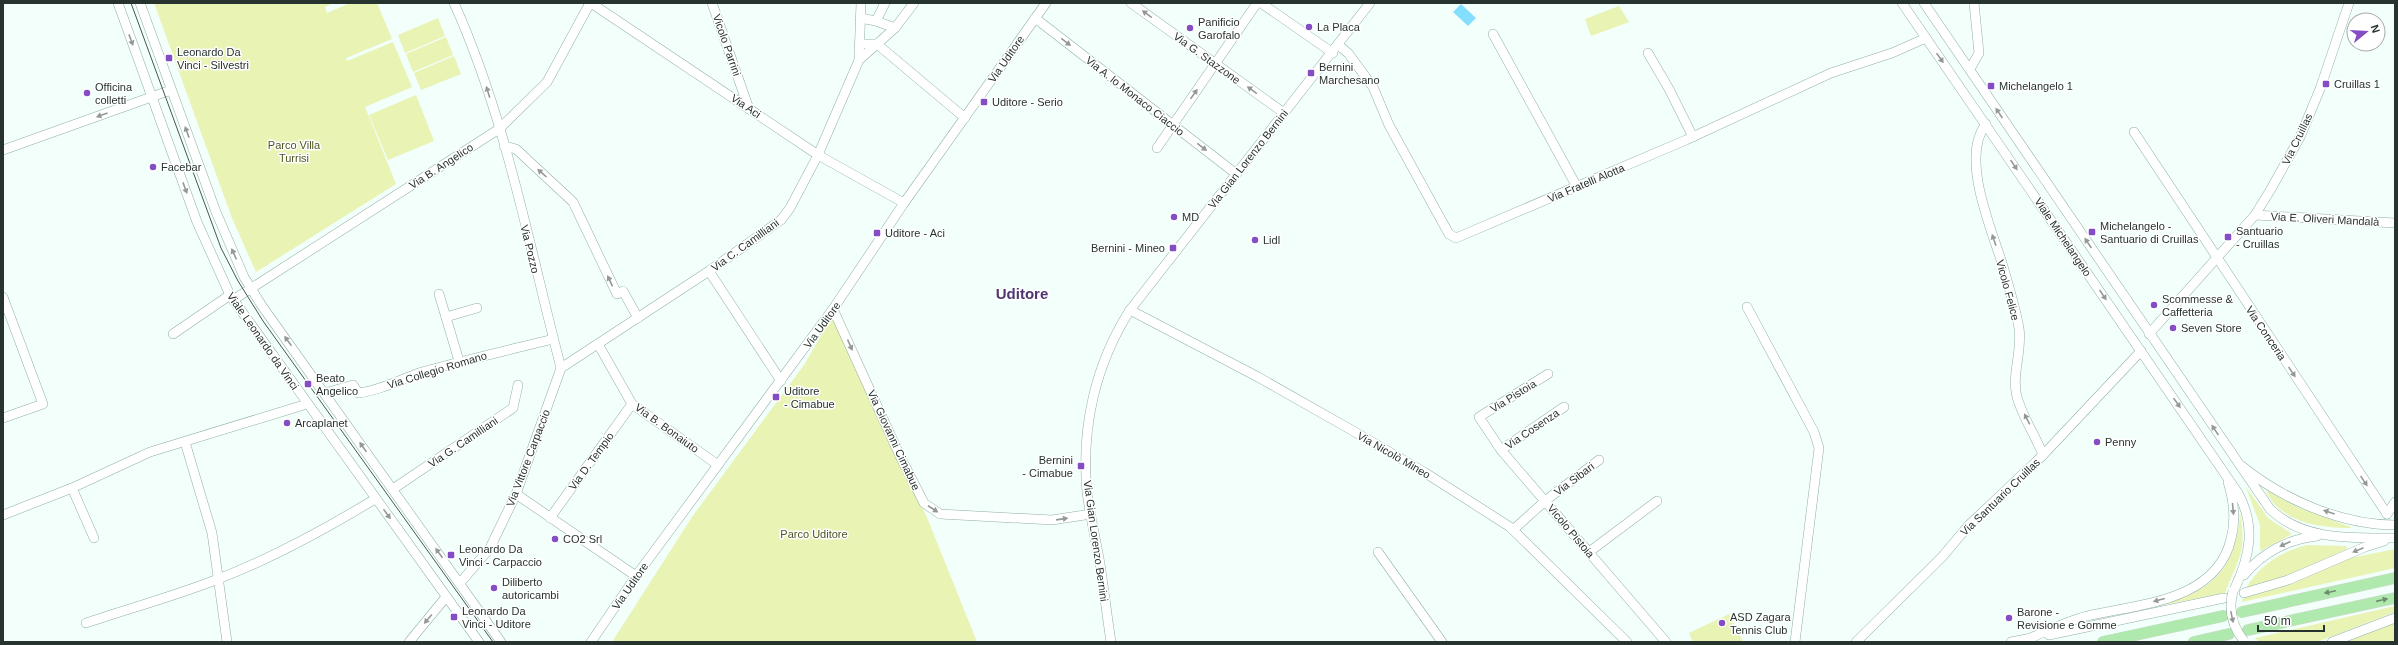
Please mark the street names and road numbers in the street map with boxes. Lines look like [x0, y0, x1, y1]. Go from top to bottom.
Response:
street label: Vicolo Parrini [711, 13, 743, 77]
street label: Via G. Stazzone [1171, 30, 1243, 86]
street label: Via Uditore [986, 33, 1026, 85]
street label: Via A. lo Monaco Ciaccio [1083, 54, 1187, 138]
street label: Via Aci [729, 92, 763, 120]
street label: Via Gian Lorenzo Bernini [1206, 107, 1290, 211]
street label: Via Cruillas [2279, 111, 2315, 167]
street label: Via B. Angelico [407, 141, 475, 191]
street label: Via Fratelli Alotta [1546, 161, 1627, 205]
street label: Viale Michelangelo [2032, 195, 2094, 279]
street label: Via E. Oliveri Mandalà [2270, 210, 2380, 228]
street label: Via C. Camilliani [709, 216, 781, 274]
street label: Via Pozzo [518, 224, 542, 274]
street label: Vicolo Felice [1994, 258, 2022, 322]
street label: Viale Leonardo da Vinci [225, 290, 301, 392]
street label: Via Uditore [801, 300, 843, 350]
street label: Via Conceria [2243, 304, 2289, 363]
street label: Via Collegio Romano [386, 349, 488, 391]
street label: Via Pistoia [1488, 377, 1539, 415]
street label: Via Giovanni Cimabue [865, 388, 923, 492]
street label: Via B. Bonaiuto [633, 401, 701, 455]
street label: Via Cosenza [1503, 406, 1562, 451]
street label: Via Vittore Carpaccio [504, 408, 552, 508]
street label: Via G. Camilliani [426, 414, 500, 470]
street label: Via Nicolò Mineo [1355, 429, 1433, 481]
street label: Via D. Tempio [566, 430, 616, 492]
street label: Via Santuario Cruillas [1958, 456, 2042, 538]
street label: Via Sibari [1552, 460, 1596, 498]
street label: Via Gian Lorenzo Bernini [1082, 480, 1110, 602]
street label: Vicolo Pistoia [1545, 502, 1597, 561]
street label: Via Uditore [610, 560, 650, 612]

